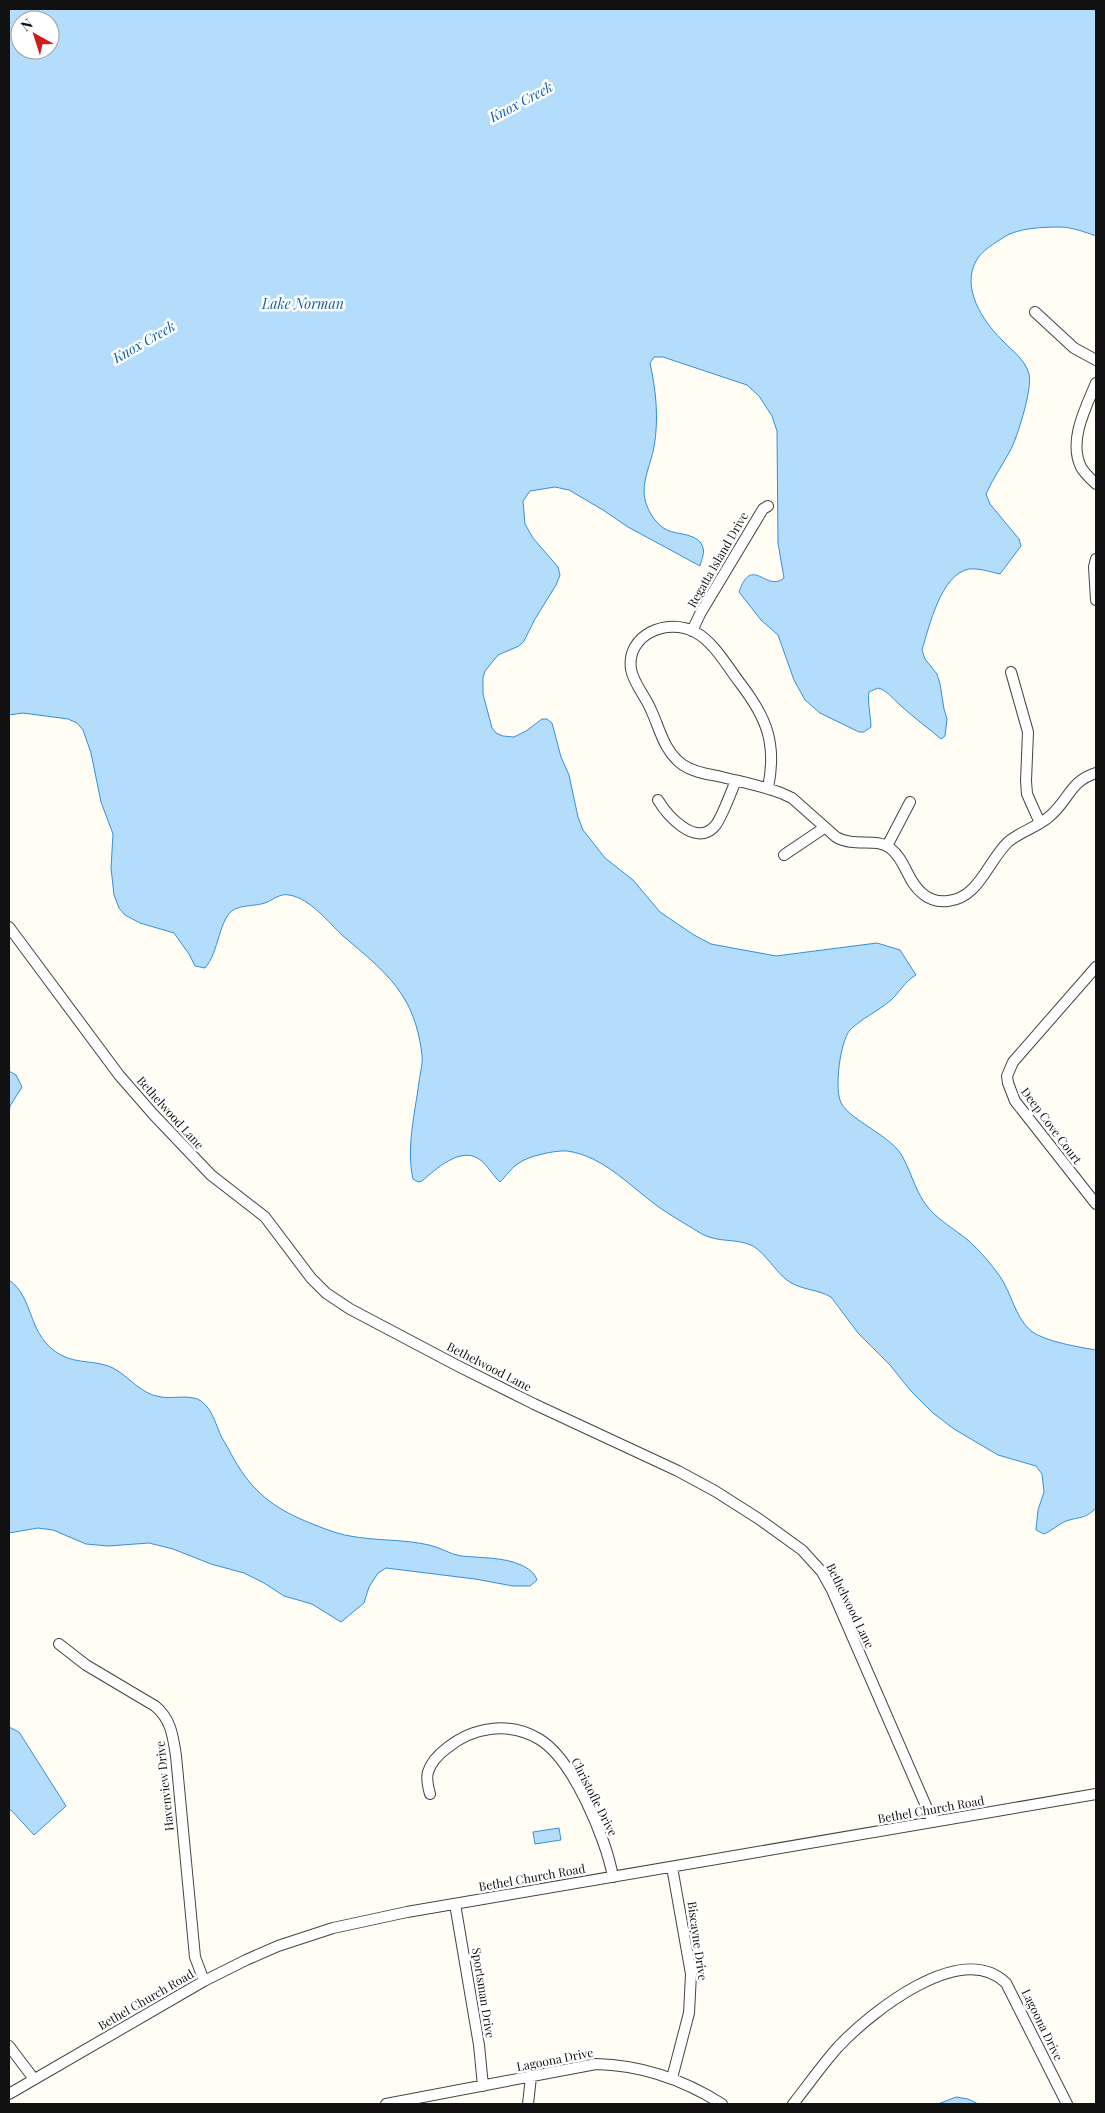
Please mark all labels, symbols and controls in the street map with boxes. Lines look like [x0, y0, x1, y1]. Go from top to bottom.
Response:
north arrow [10, 10, 60, 60]
text: N [17, 14, 36, 35]
water label: Knox Creek [485, 77, 556, 127]
water label: Lake Norman [261, 294, 344, 313]
water label: Knox Creek [108, 316, 178, 368]
street label: Regatta Island Drive [683, 509, 751, 610]
street label: Bethelwood Lane [134, 1072, 208, 1152]
street label: Deep Cove Court [1018, 1084, 1086, 1167]
street label: Bethelwood Lane [444, 1338, 534, 1394]
street label: Bethelwood Lane [823, 1560, 878, 1651]
street label: Havenview Drive [151, 1740, 177, 1832]
street label: Christofle Drive [568, 1755, 622, 1839]
street label: Bethel Church Road [876, 1792, 985, 1826]
street label: Bethel Church Road [477, 1860, 586, 1894]
street label: Biscayne Drive [685, 1900, 711, 1981]
street label: Sportsman Drive [469, 1947, 499, 2039]
street label: Bethel Church Road [95, 1965, 196, 2033]
street label: Lagoona Drive [1019, 1986, 1067, 2063]
street label: Lagoona Drive [515, 2044, 594, 2074]

